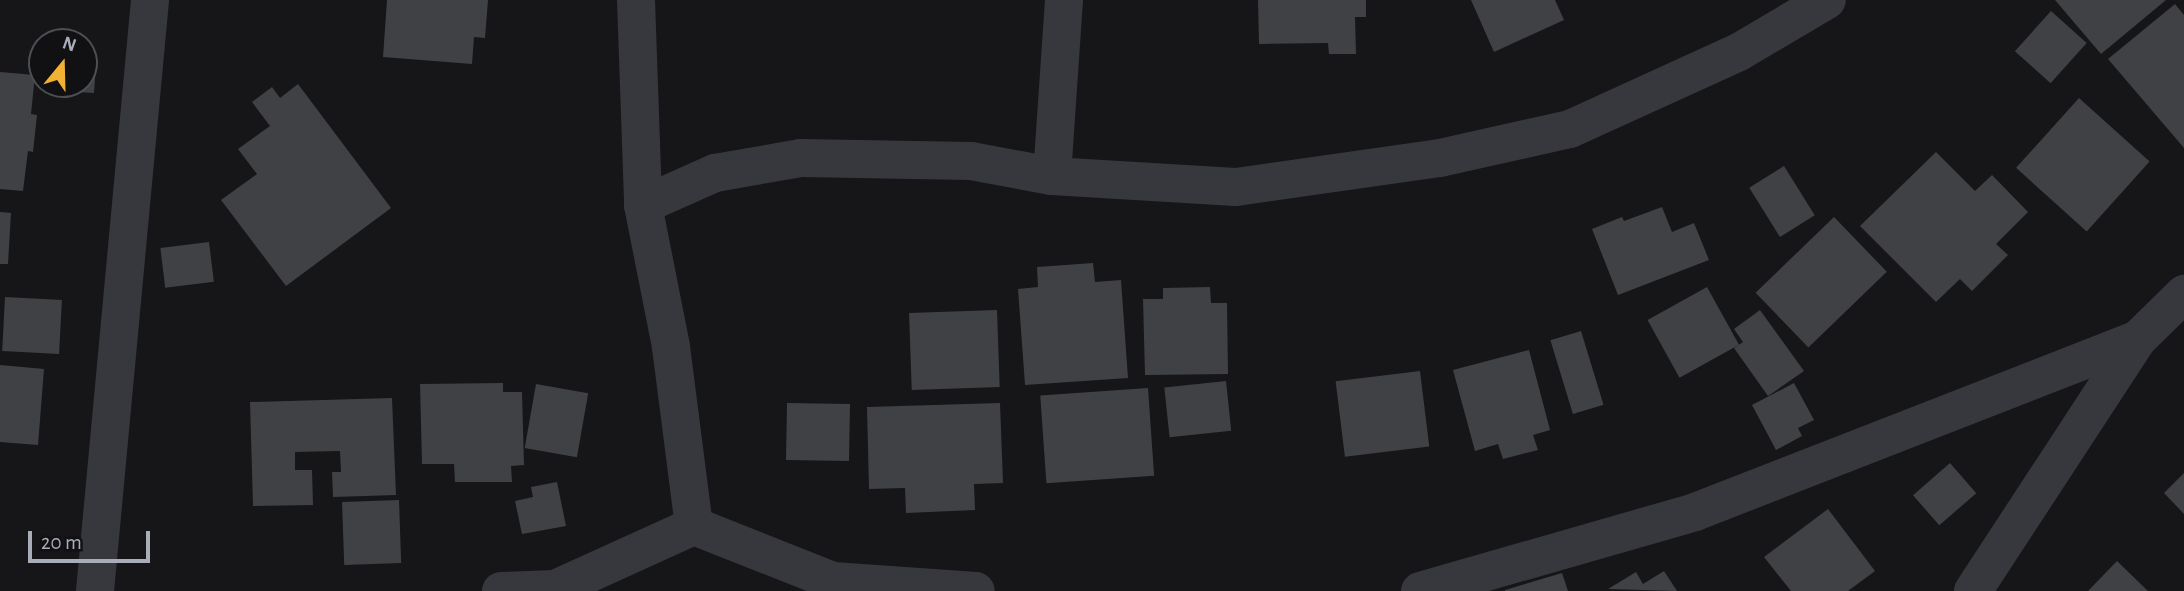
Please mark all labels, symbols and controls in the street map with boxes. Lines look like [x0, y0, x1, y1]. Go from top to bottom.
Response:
north arrow [28, 28, 98, 98]
text: N [60, 33, 79, 56]
scale bar [32, 518, 154, 562]
text: 20 m [41, 532, 82, 553]

